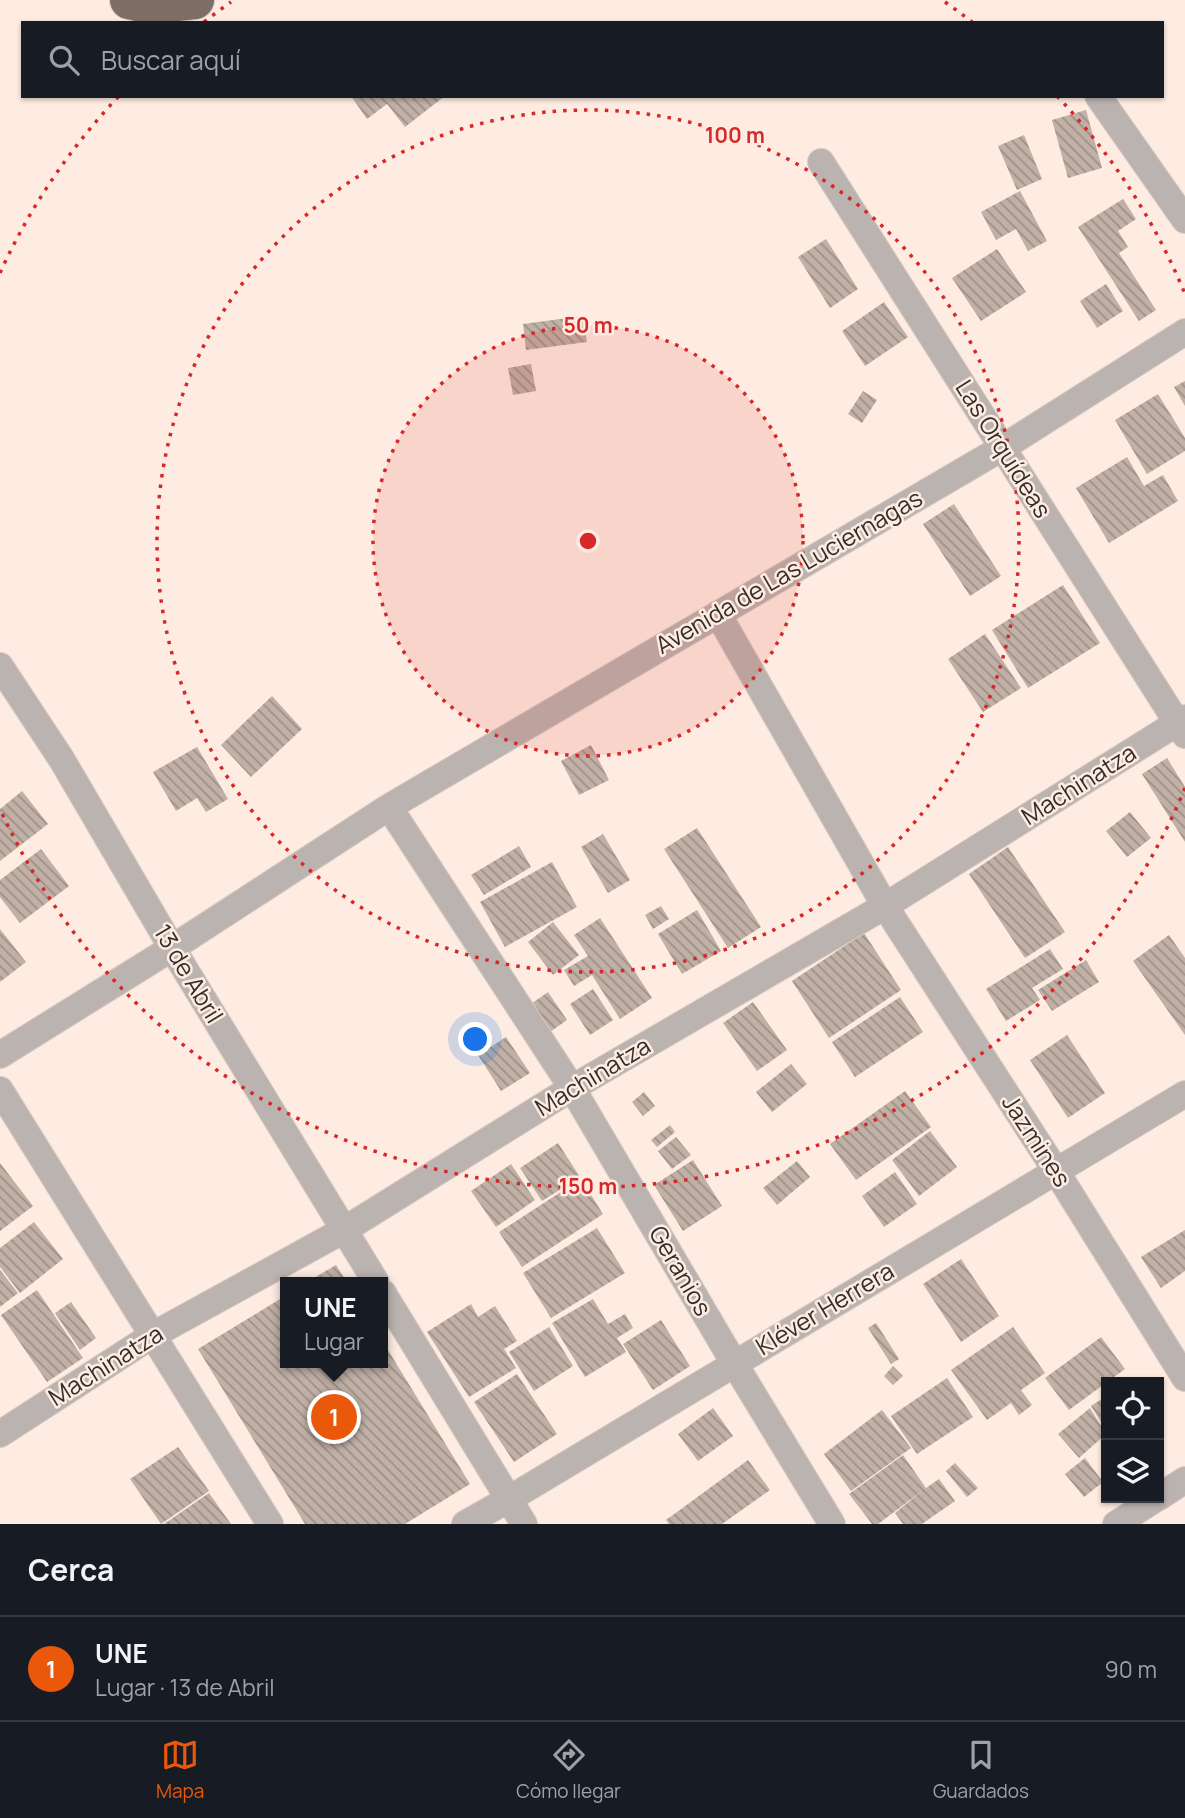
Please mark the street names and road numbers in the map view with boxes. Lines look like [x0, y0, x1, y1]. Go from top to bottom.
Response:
street label: Las Orquídeas [949, 373, 1060, 524]
street label: Avenida de Las Luciernagas [649, 481, 928, 661]
street label: Machinatza [1015, 736, 1142, 832]
street label: 13 de Abril [147, 918, 232, 1029]
street label: Machinatza [528, 1028, 656, 1123]
street label: Jazmines [995, 1088, 1079, 1193]
street label: Geranios [642, 1219, 720, 1321]
street label: Kléver Herrera [749, 1253, 899, 1362]
street label: Machinatza [42, 1317, 169, 1413]

